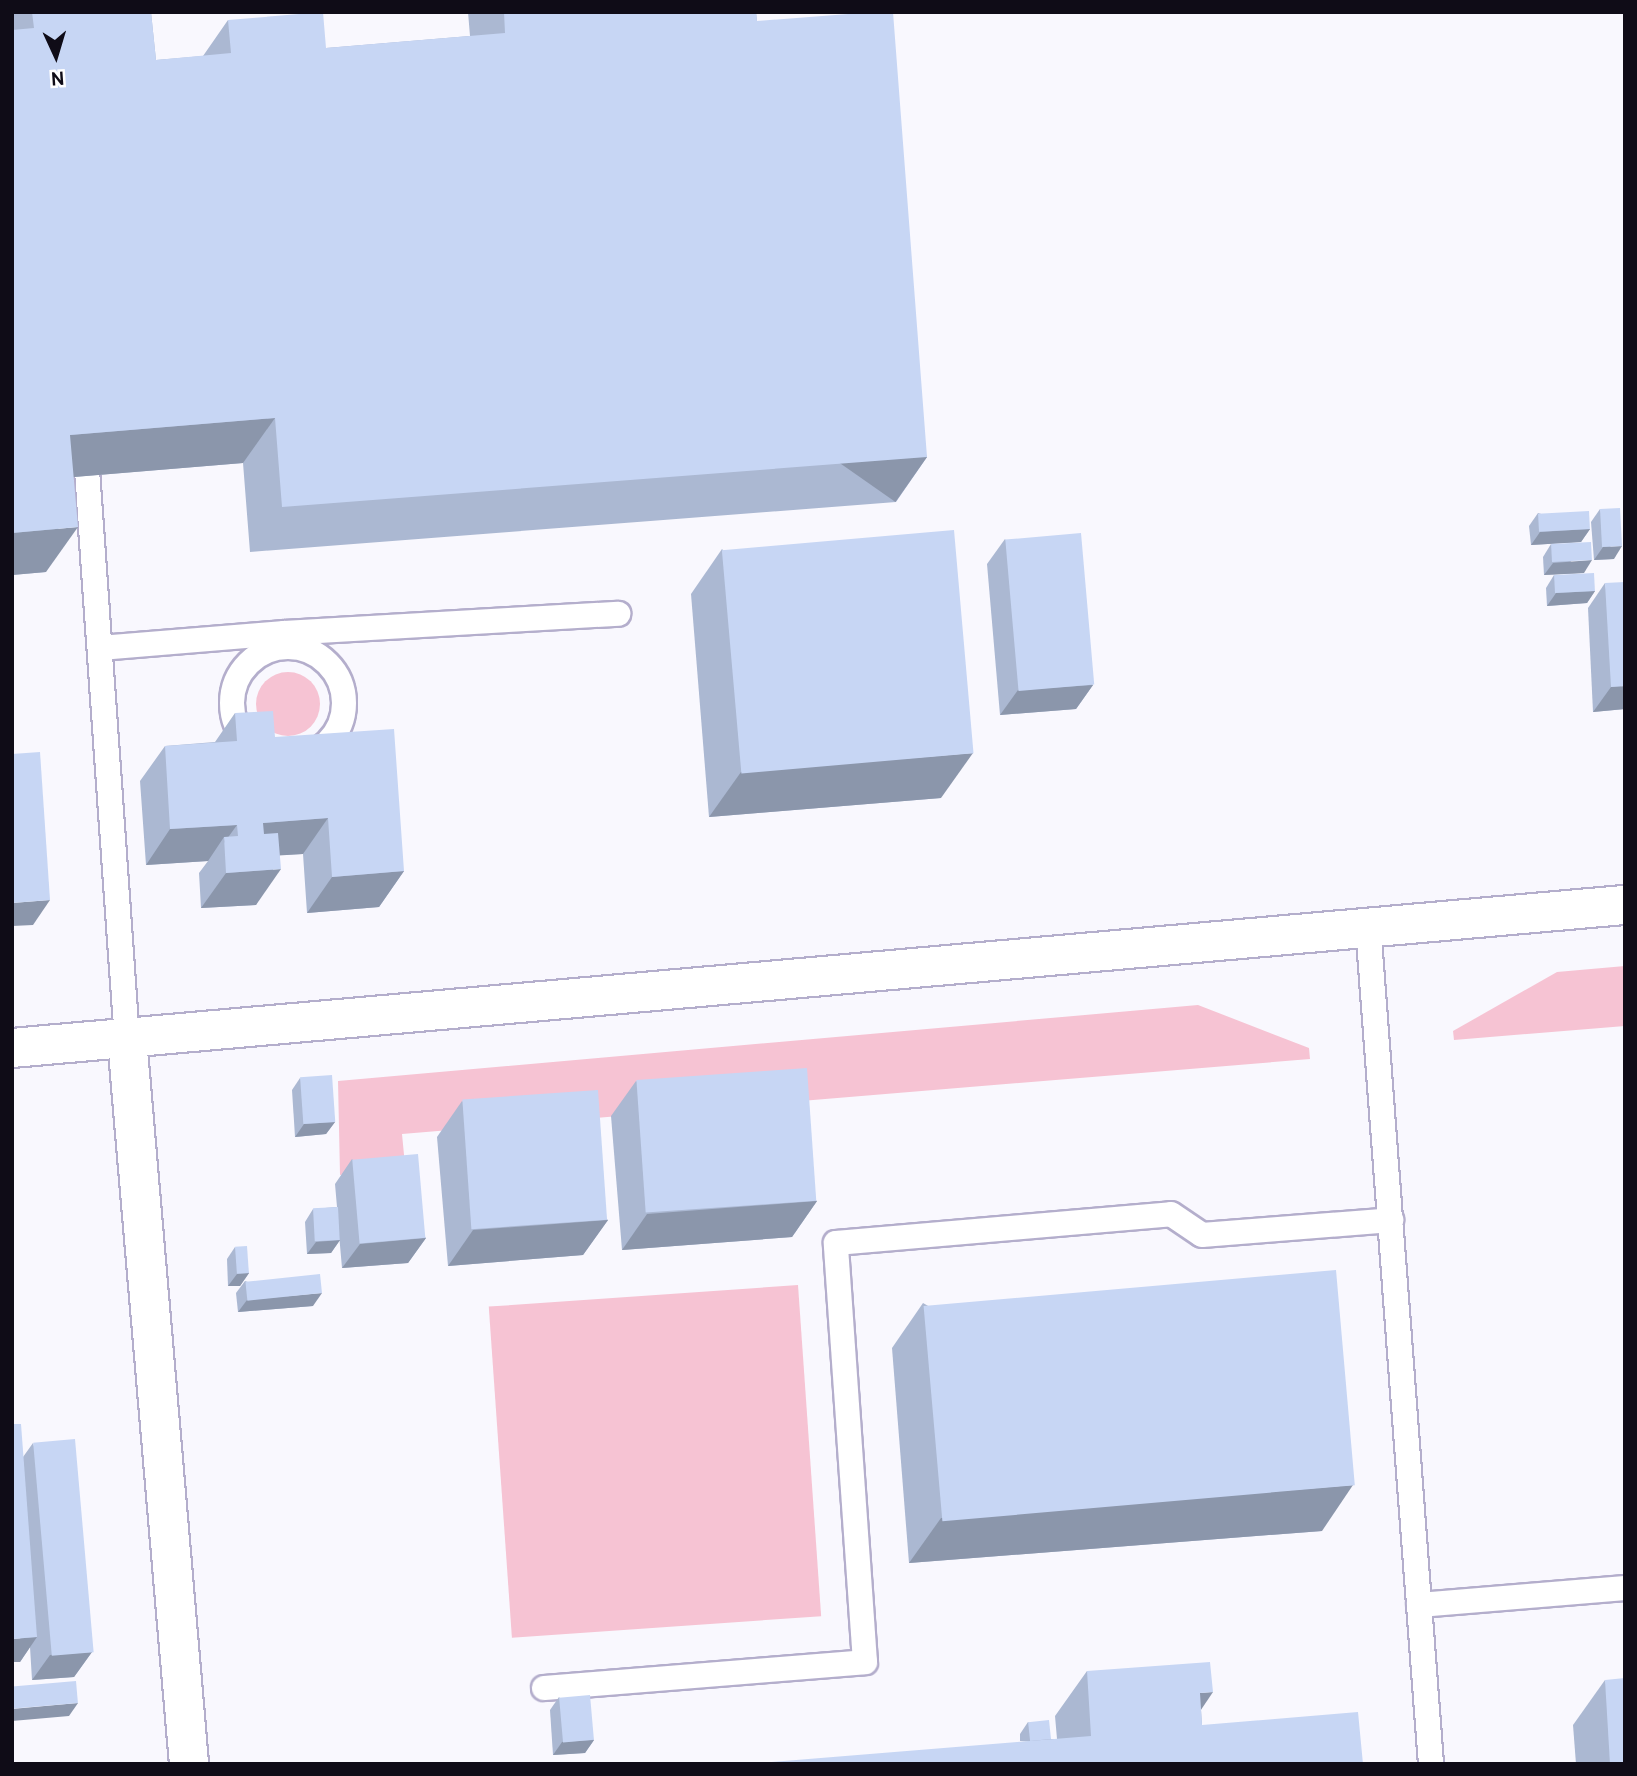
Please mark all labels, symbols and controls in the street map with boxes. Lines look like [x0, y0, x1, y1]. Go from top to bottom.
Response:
north arrow [21, 21, 91, 91]
text: N [50, 65, 65, 89]

